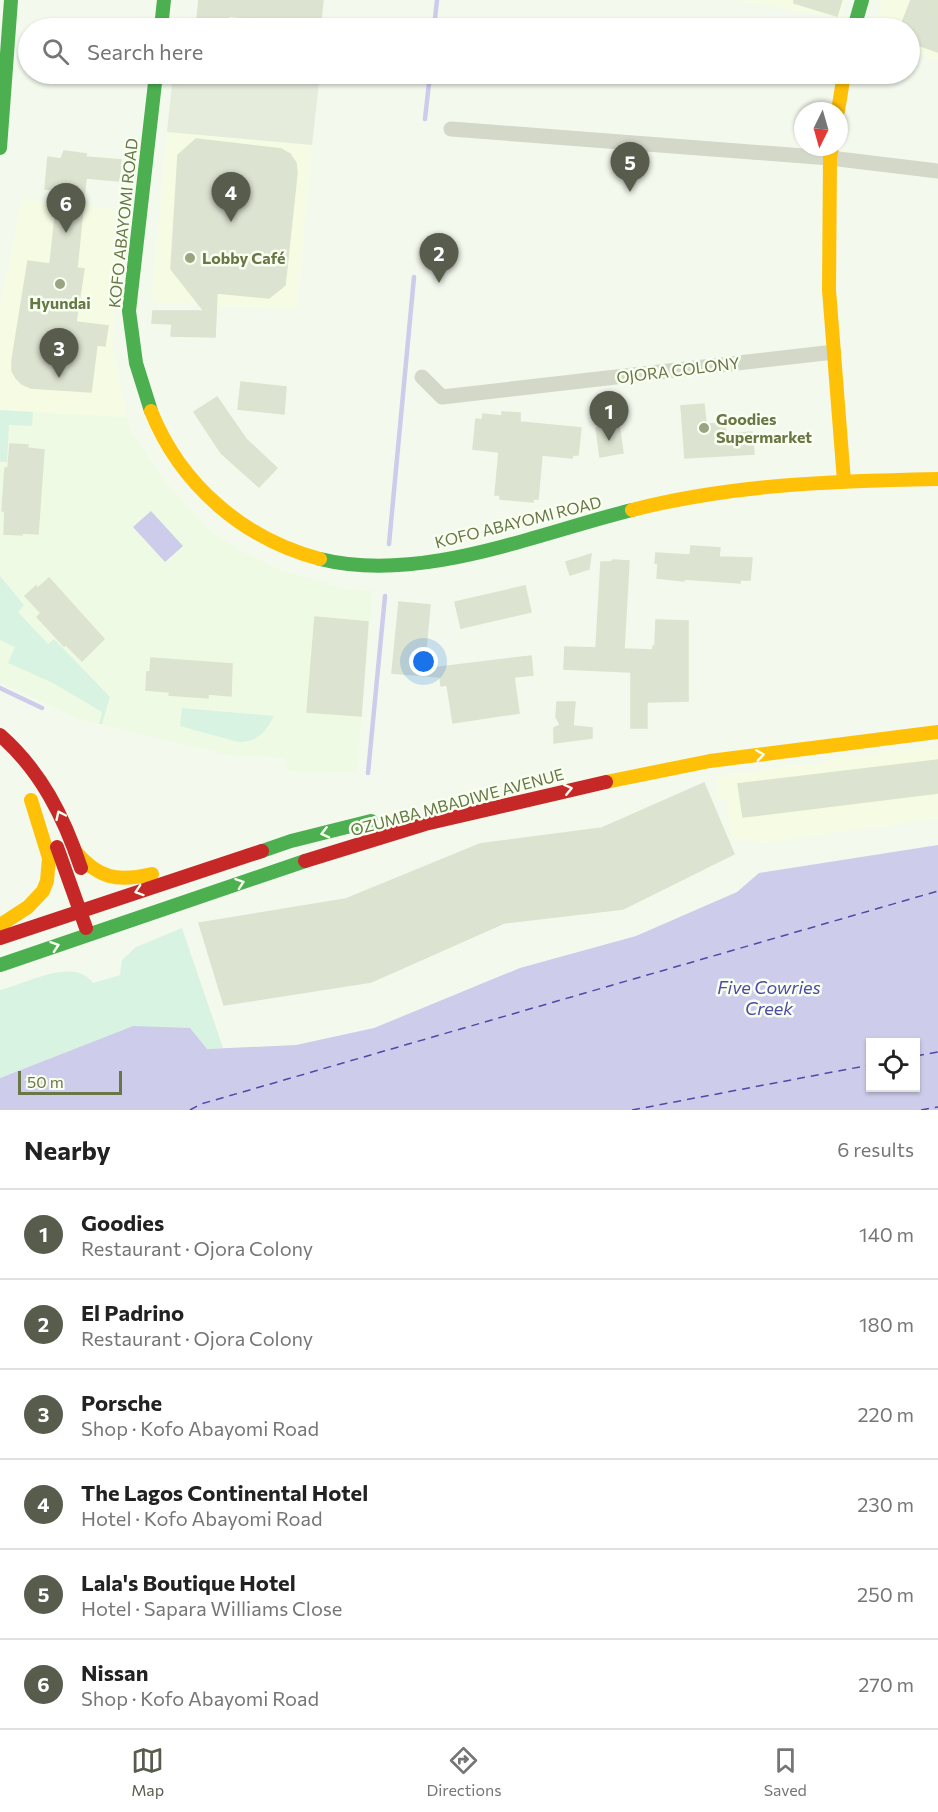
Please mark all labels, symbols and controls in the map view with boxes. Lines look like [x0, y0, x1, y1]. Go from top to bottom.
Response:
search box [18, 18, 920, 84]
icon: search [39, 35, 72, 68]
text: Search here [87, 38, 203, 65]
north arrow [794, 102, 848, 156]
street label: KOFO ABAYOMI ROAD [104, 137, 141, 309]
pin: 5 [610, 142, 650, 192]
pin: 4 [212, 172, 250, 222]
pin: 6 [46, 184, 86, 233]
pin: 2 [420, 234, 458, 283]
place label: Lobby Café [202, 248, 285, 267]
marker: Lobby Café [183, 251, 197, 265]
marker: Hyundai [53, 277, 67, 291]
place label: Hyundai [29, 293, 91, 312]
pin: 3 [40, 328, 78, 378]
street label: OJORA COLONY [615, 352, 741, 386]
pin: 1 [590, 392, 628, 441]
place label: Goodies Supermarket [716, 409, 812, 446]
marker: Goodies Supermarket [697, 421, 711, 435]
street label: KOFO ABAYOMI ROAD [433, 492, 603, 551]
your location [409, 647, 438, 676]
one-way arrow [756, 749, 765, 761]
street label: OZUMBA MBADIWE AVENUE [348, 764, 566, 839]
one-way arrow [563, 784, 573, 797]
one-way arrow [55, 811, 67, 822]
one-way arrow [320, 825, 330, 838]
one-way arrow [234, 877, 245, 890]
one-way arrow [134, 884, 145, 897]
one-way arrow [49, 940, 60, 953]
water label: Five Cowries Creek [717, 976, 821, 1019]
map controls [866, 1038, 920, 1092]
button: locate [866, 1038, 920, 1092]
scale bar [18, 1068, 122, 1096]
text: 50 m [27, 1072, 64, 1091]
text: Nearby [24, 1134, 111, 1165]
text: 6 results [837, 1137, 914, 1161]
text: Goodies [81, 1209, 164, 1236]
text: 1 [39, 1222, 48, 1246]
text: 140 m [859, 1222, 914, 1246]
text: Restaurant · Ojora Colony [81, 1236, 313, 1260]
text: El Padrino [81, 1299, 184, 1326]
text: 2 [38, 1312, 49, 1336]
text: 180 m [859, 1312, 914, 1336]
text: Restaurant · Ojora Colony [81, 1326, 313, 1350]
text: Porsche [81, 1389, 162, 1416]
text: 3 [38, 1402, 49, 1426]
text: 220 m [858, 1402, 914, 1426]
text: Shop · Kofo Abayomi Road [81, 1416, 319, 1440]
text: The Lagos Continental Hotel [81, 1479, 368, 1506]
text: 4 [37, 1492, 50, 1516]
text: 230 m [857, 1492, 914, 1516]
text: Hotel · Kofo Abayomi Road [81, 1506, 323, 1530]
text: Lala's Boutique Hotel [81, 1569, 296, 1596]
text: 5 [38, 1582, 49, 1606]
text: 250 m [857, 1582, 914, 1606]
text: Hotel · Sapara Williams Close [81, 1596, 342, 1620]
text: Nissan [81, 1659, 148, 1686]
text: 6 [37, 1672, 50, 1696]
text: 270 m [858, 1672, 914, 1696]
text: Shop · Kofo Abayomi Road [81, 1686, 319, 1710]
tab: Map [131, 1744, 164, 1799]
tab: Directions [426, 1744, 501, 1799]
tab: Saved [764, 1744, 807, 1799]

